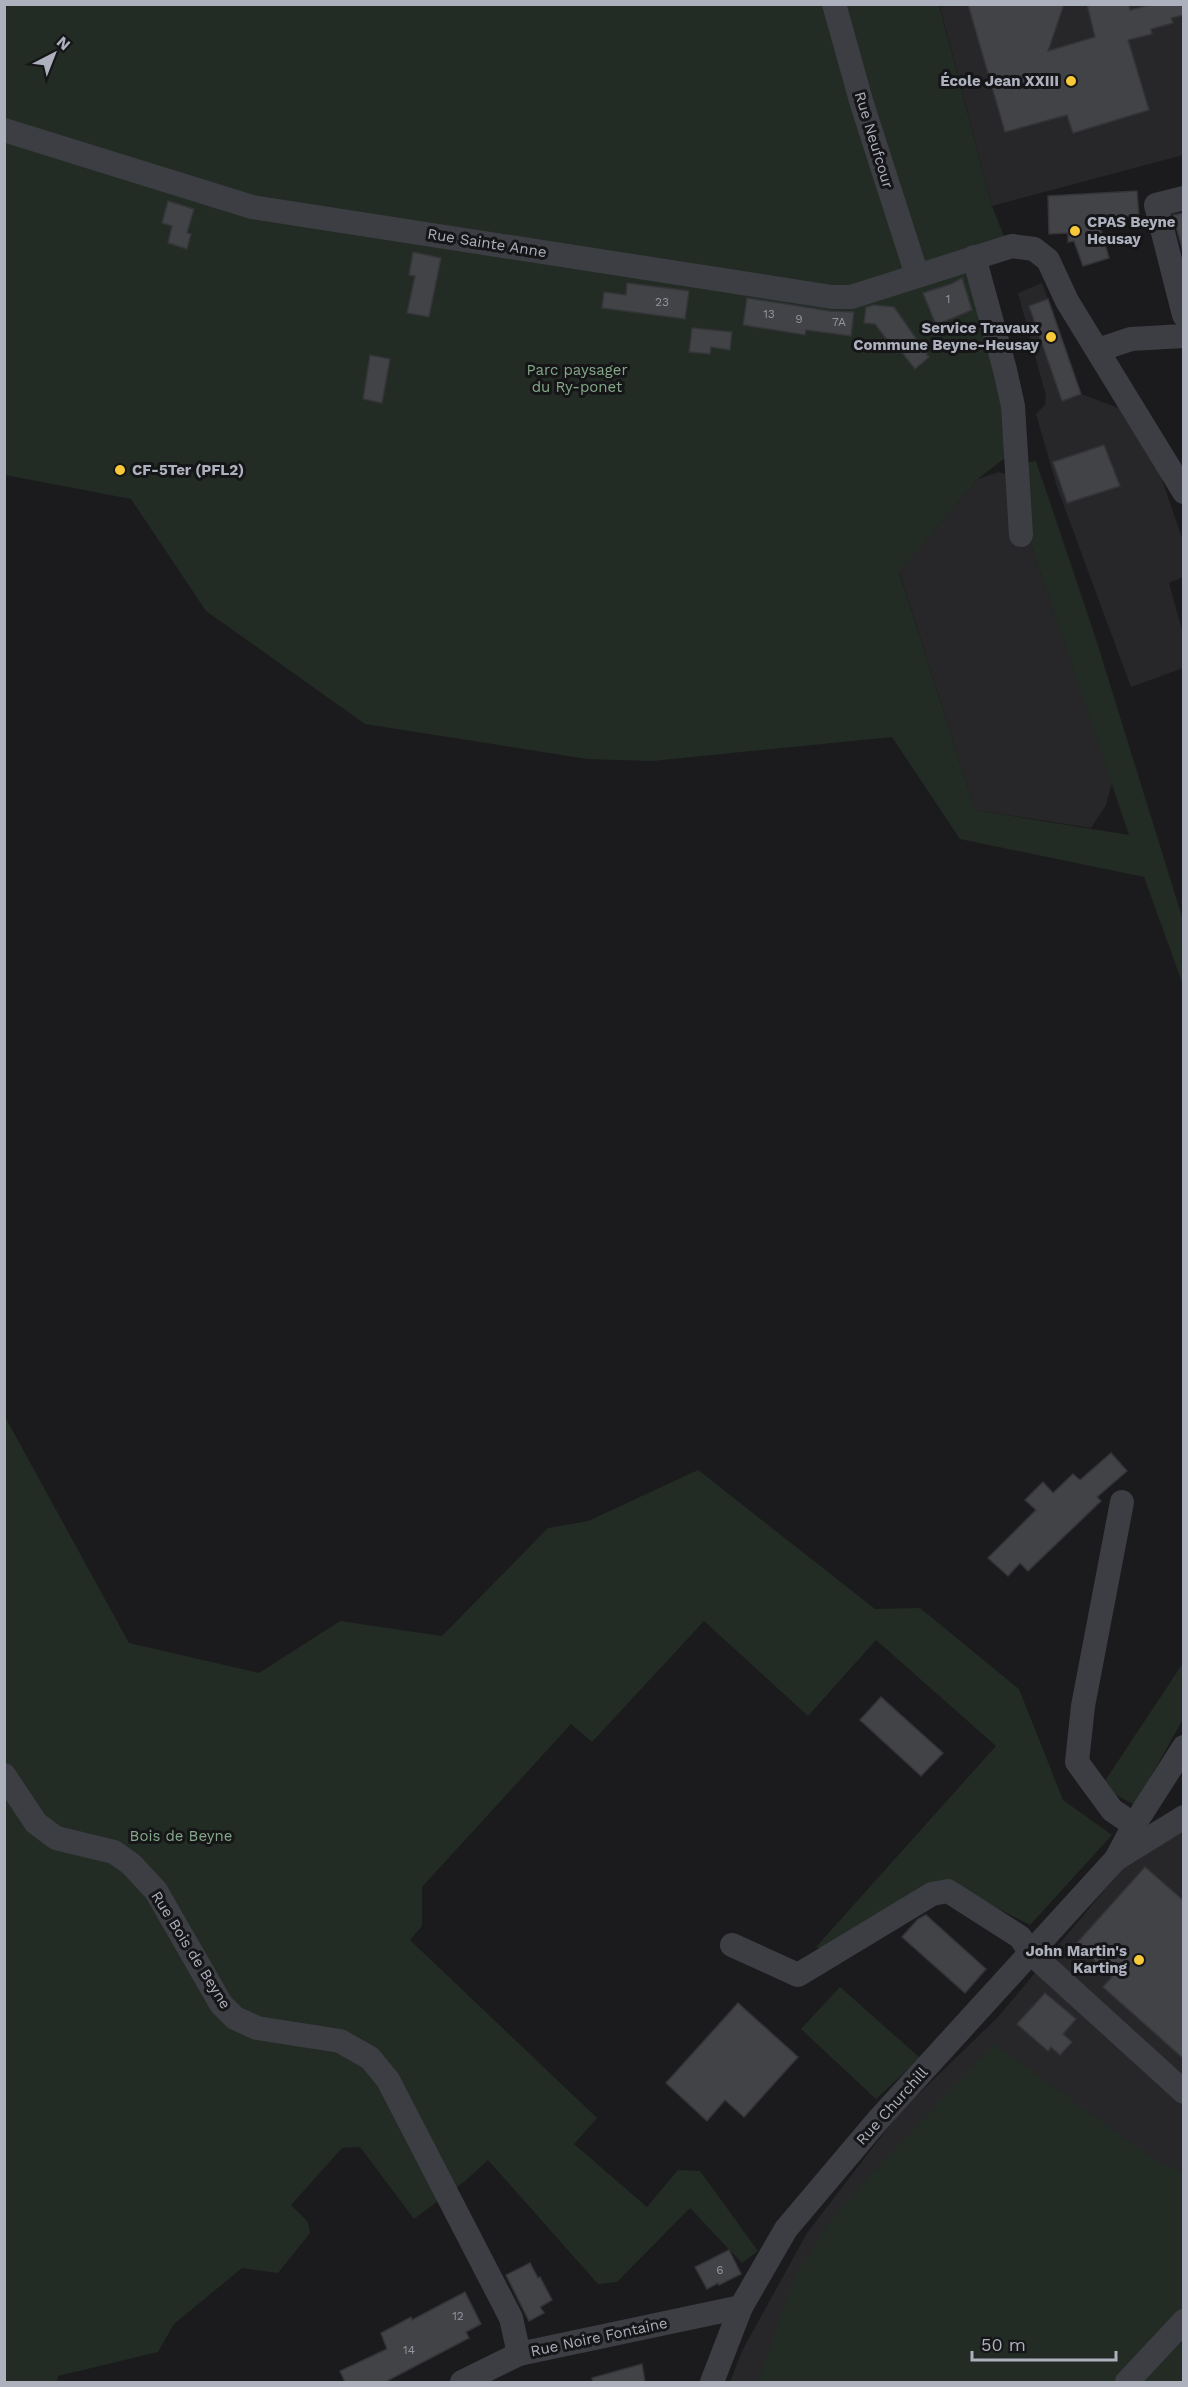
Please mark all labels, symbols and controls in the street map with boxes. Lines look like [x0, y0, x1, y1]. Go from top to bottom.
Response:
north arrow [24, 24, 84, 84]
text: N [53, 32, 74, 54]
place label: École Jean XXIII [940, 72, 1059, 90]
marker: École Jean XXIII [1064, 74, 1078, 88]
street label: Rue Neufcour [851, 90, 897, 190]
place label: CPAS Beyne Heusay [1087, 213, 1176, 248]
marker: CPAS Beyne Heusay [1068, 224, 1082, 238]
street label: Rue Sainte Anne [426, 225, 548, 261]
house number: 1 [946, 292, 950, 306]
house number: 23 [655, 295, 669, 309]
house number: 13 [763, 307, 775, 321]
house number: 9 [795, 312, 803, 326]
house number: 7A [832, 315, 846, 329]
place label: Service Travaux Commune Beyne-Heusay [853, 319, 1040, 354]
marker: Service Travaux Commune Beyne-Heusay [1044, 330, 1058, 344]
park label: Parc paysager du Ry-ponet [526, 361, 628, 396]
place label: CF-5Ter (PFL2) [132, 461, 244, 479]
marker: CF-5Ter (PFL2) [113, 463, 127, 477]
park label: Bois de Beyne [130, 1827, 232, 1845]
street label: Rue Bois de Beyne [147, 1888, 235, 2012]
place label: John Martin's Karting [1026, 1942, 1128, 1977]
marker: John Martin's Karting [1132, 1953, 1146, 1967]
street label: Rue Churchill [852, 2063, 932, 2149]
house number: 6 [716, 2263, 724, 2277]
house number: 12 [452, 2309, 464, 2323]
street label: Rue Noire Fontaine [529, 2314, 669, 2360]
scale bar [972, 2324, 1116, 2362]
text: 50 m [981, 2334, 1026, 2355]
house number: 14 [403, 2343, 415, 2357]

